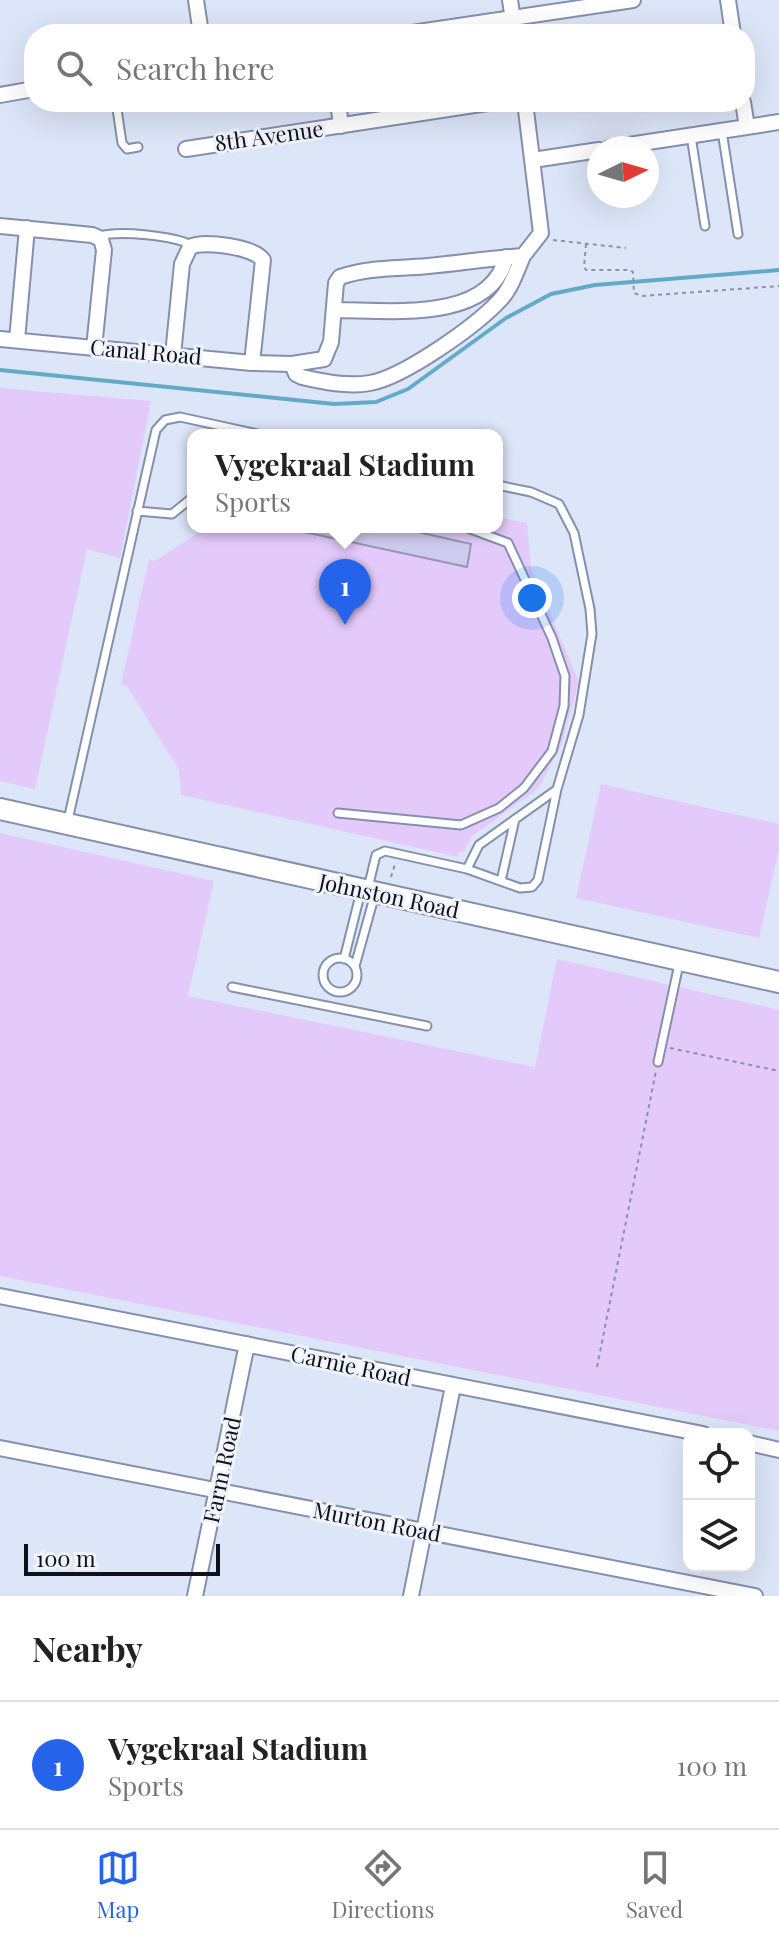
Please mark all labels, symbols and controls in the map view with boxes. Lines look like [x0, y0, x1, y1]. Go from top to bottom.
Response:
search box [24, 24, 755, 112]
icon: search [52, 46, 96, 90]
text: Search here [116, 48, 275, 88]
street label: 8th Avenue [213, 113, 325, 157]
north arrow [587, 136, 659, 208]
street label: Canal Road [89, 331, 203, 371]
popup [187, 429, 503, 533]
text: Vygekraal Stadium [215, 444, 475, 484]
text: Sports [215, 484, 291, 519]
pin: 1 [319, 559, 371, 625]
your location [512, 578, 552, 618]
street label: Johnston Road [315, 865, 462, 925]
street label: Carnie Road [288, 1338, 414, 1392]
street label: Farm Road [195, 1414, 247, 1526]
map controls [683, 1428, 755, 1572]
button: locate [683, 1428, 755, 1500]
street label: Murton Road [311, 1494, 444, 1548]
button: layers [683, 1500, 755, 1572]
scale bar [24, 1540, 220, 1576]
text: 100 m [36, 1543, 96, 1573]
text: Nearby [32, 1625, 143, 1671]
text: Vygekraal Stadium [108, 1728, 368, 1768]
text: 1 [53, 1748, 63, 1783]
text: 100 m [677, 1748, 747, 1783]
text: Sports [108, 1768, 184, 1803]
tab: Map [96, 1846, 140, 1924]
tab: Directions [331, 1846, 434, 1924]
tab: Saved [626, 1846, 683, 1924]

